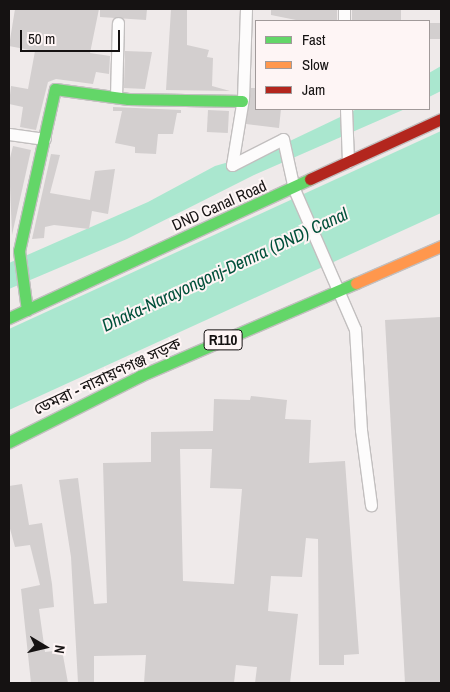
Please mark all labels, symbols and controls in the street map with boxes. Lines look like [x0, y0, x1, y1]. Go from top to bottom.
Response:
scale bar [22, 20, 122, 52]
legend [255, 20, 430, 110]
text: 50 m [28, 28, 55, 49]
text: Fast [302, 29, 325, 50]
text: Slow [302, 54, 329, 75]
text: Jam [302, 79, 325, 100]
street label: DND Canal Road [169, 176, 269, 234]
water label: Dhaka-Narayongonj-Demra (DND) Canal [99, 203, 351, 337]
road number: R110 [203, 328, 243, 352]
street label: ডেমরা - নারায়ণগঞ্জ সড়ক [30, 333, 184, 419]
north arrow [20, 622, 70, 672]
text: N [50, 644, 69, 655]

